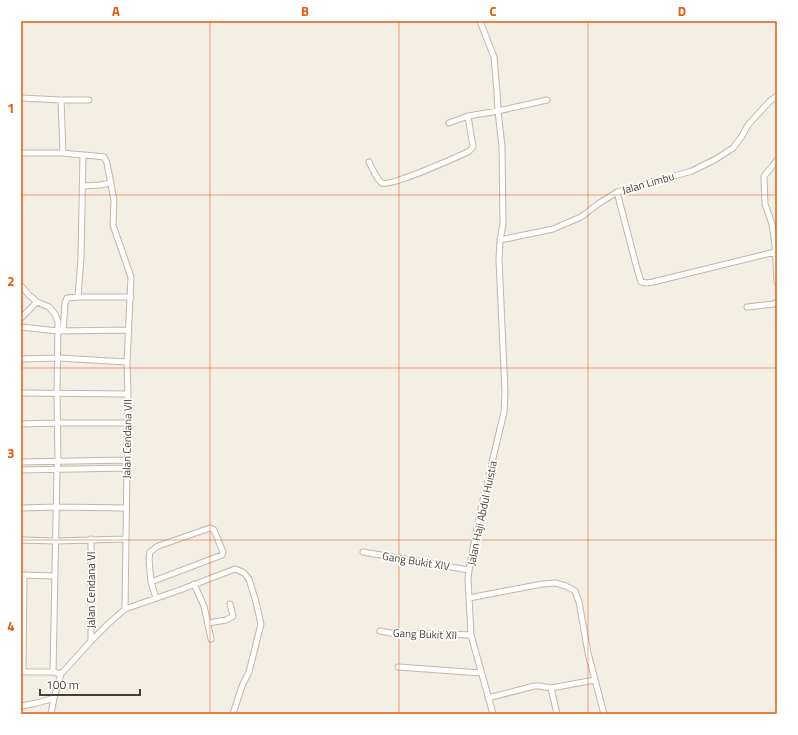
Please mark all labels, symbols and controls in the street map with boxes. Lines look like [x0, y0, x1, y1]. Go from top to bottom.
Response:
text: A [112, 1, 120, 21]
text: B [301, 1, 309, 21]
text: C [489, 1, 497, 21]
text: D [678, 1, 686, 21]
text: 1 [7, 98, 15, 118]
street label: Jalan Limbu [620, 168, 676, 198]
text: 2 [7, 271, 15, 291]
street label: Jalan Cendana VII [118, 399, 136, 479]
text: 3 [7, 443, 15, 463]
street label: Jalan Haji Abdul Huistia [463, 459, 501, 567]
street label: Gang Bukit XIV [381, 548, 451, 574]
street label: Jalan Cendana VI [83, 552, 99, 628]
text: 4 [7, 616, 15, 636]
street label: Gang Bukit XII [393, 625, 457, 643]
scale bar [40, 671, 140, 697]
text: 100 m [46, 675, 79, 694]

